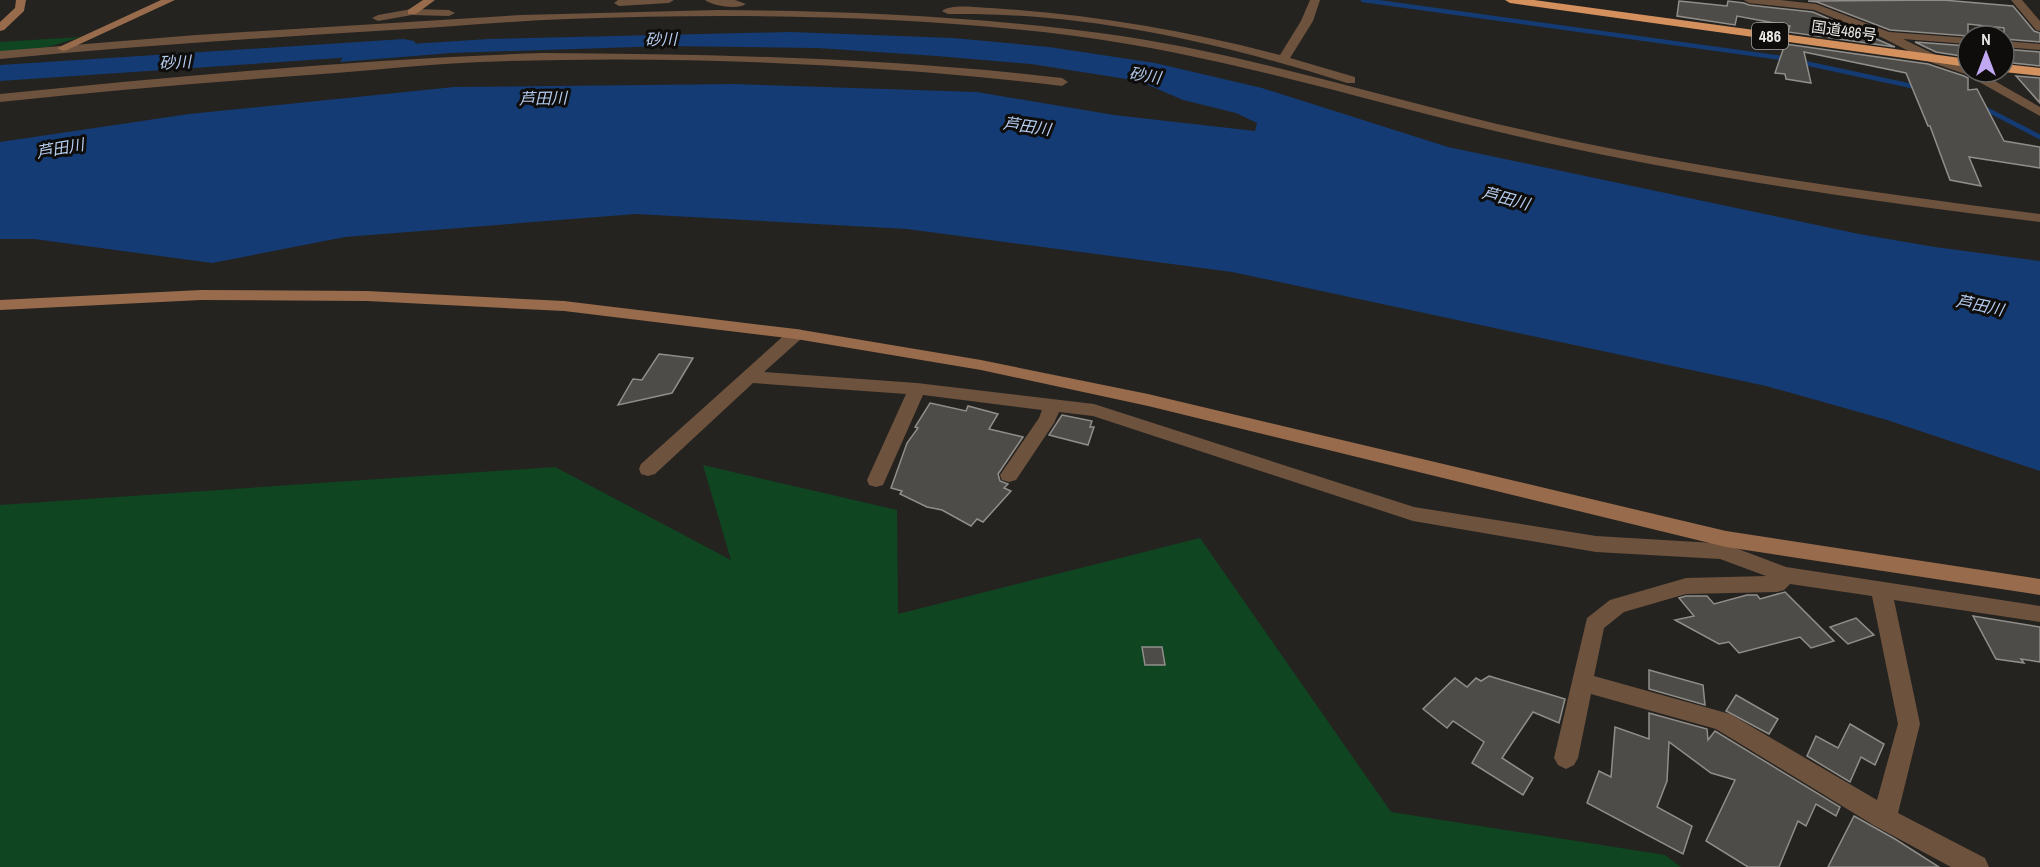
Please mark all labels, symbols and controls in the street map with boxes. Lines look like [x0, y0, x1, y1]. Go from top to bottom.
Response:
street label: 国道486号 [1810, 16, 1878, 45]
road number: 486 [1752, 23, 1788, 49]
north arrow [1956, 24, 2016, 84]
water label: 砂川 [645, 28, 679, 50]
text: N [1981, 28, 1991, 50]
water label: 砂川 [158, 50, 194, 74]
water label: 砂川 [1127, 62, 1164, 89]
water label: 芦田川 [519, 87, 569, 109]
water label: 芦田川 [1002, 112, 1054, 141]
water label: 芦田川 [34, 133, 88, 163]
water label: 芦田川 [1480, 181, 1534, 215]
water label: 芦田川 [1954, 289, 2008, 321]

